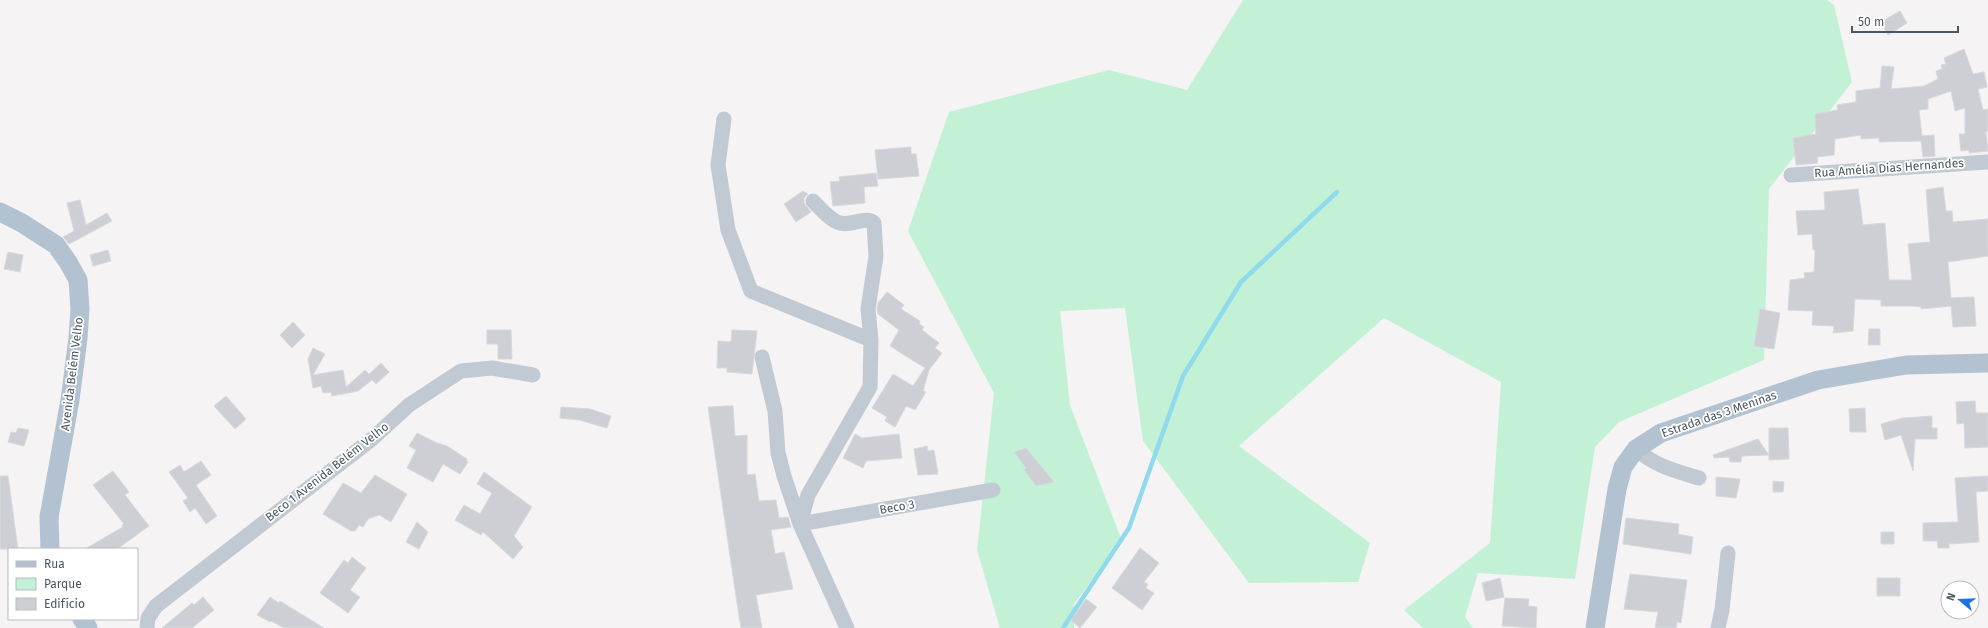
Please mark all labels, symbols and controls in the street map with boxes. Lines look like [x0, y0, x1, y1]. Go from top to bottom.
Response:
scale bar [1852, 8, 1958, 34]
text: 50 m [1858, 15, 1884, 29]
street label: Rua Amélia Dias Hernandes [1814, 156, 1965, 180]
street label: Avenida Belém Velho [58, 316, 86, 432]
street label: Estrada das 3 Meninas [1660, 388, 1779, 440]
street label: Beco 1 Avenida Belém Velho [263, 420, 391, 524]
street label: Beco 3 [878, 497, 916, 517]
legend [8, 548, 138, 620]
text: Rua [44, 557, 65, 571]
text: Parque [44, 577, 82, 591]
north arrow [1940, 580, 1980, 620]
text: N [1944, 591, 1958, 602]
text: Edifício [44, 597, 85, 611]

